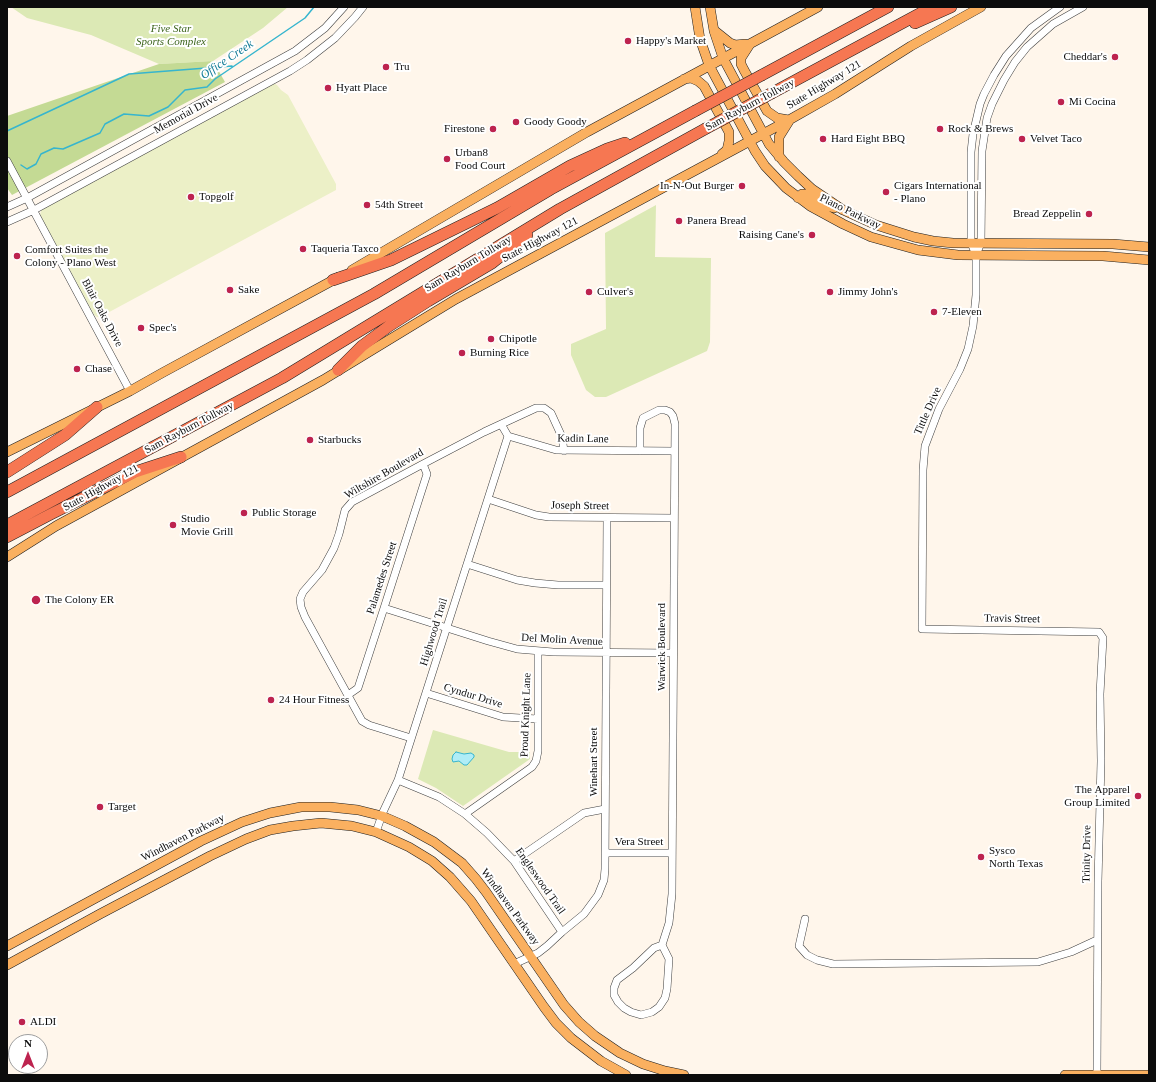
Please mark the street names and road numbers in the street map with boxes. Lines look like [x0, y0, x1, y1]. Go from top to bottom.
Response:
street label: State Highway 121 [784, 58, 864, 112]
street label: Sam Rayburn Tollway [703, 76, 797, 134]
street label: Memorial Drive [152, 91, 220, 137]
street label: Plano Parkway [817, 192, 883, 232]
street label: State Highway 121 [500, 214, 580, 266]
street label: Sam Rayburn Tollway [422, 233, 514, 295]
street label: Blair Oaks Drive [79, 277, 125, 349]
street label: Tittle Drive [912, 385, 944, 437]
street label: Sam Rayburn Tollway [142, 399, 236, 457]
street label: Kadin Lane [557, 432, 609, 446]
street label: Wiltshire Boulevard [342, 446, 426, 502]
street label: State Highway 121 [61, 462, 141, 514]
street label: Joseph Street [551, 499, 609, 513]
street label: Palamedes Street [364, 540, 400, 616]
street label: Highwood Trail [417, 597, 451, 667]
street label: Warwick Boulevard [655, 603, 669, 691]
street label: Travis Street [984, 612, 1040, 626]
street label: Del Molin Avenue [521, 631, 603, 649]
street label: Proud Knight Lane [518, 673, 534, 757]
street label: Cyndur Drive [442, 681, 504, 711]
street label: Winehart Street [587, 728, 601, 796]
street label: Windhaven Parkway [139, 811, 227, 865]
street label: Trinity Drive [1080, 825, 1094, 883]
street label: Vera Street [615, 835, 663, 849]
street label: Engleswood Trail [512, 845, 568, 917]
street label: Windhaven Parkway [478, 866, 542, 948]

